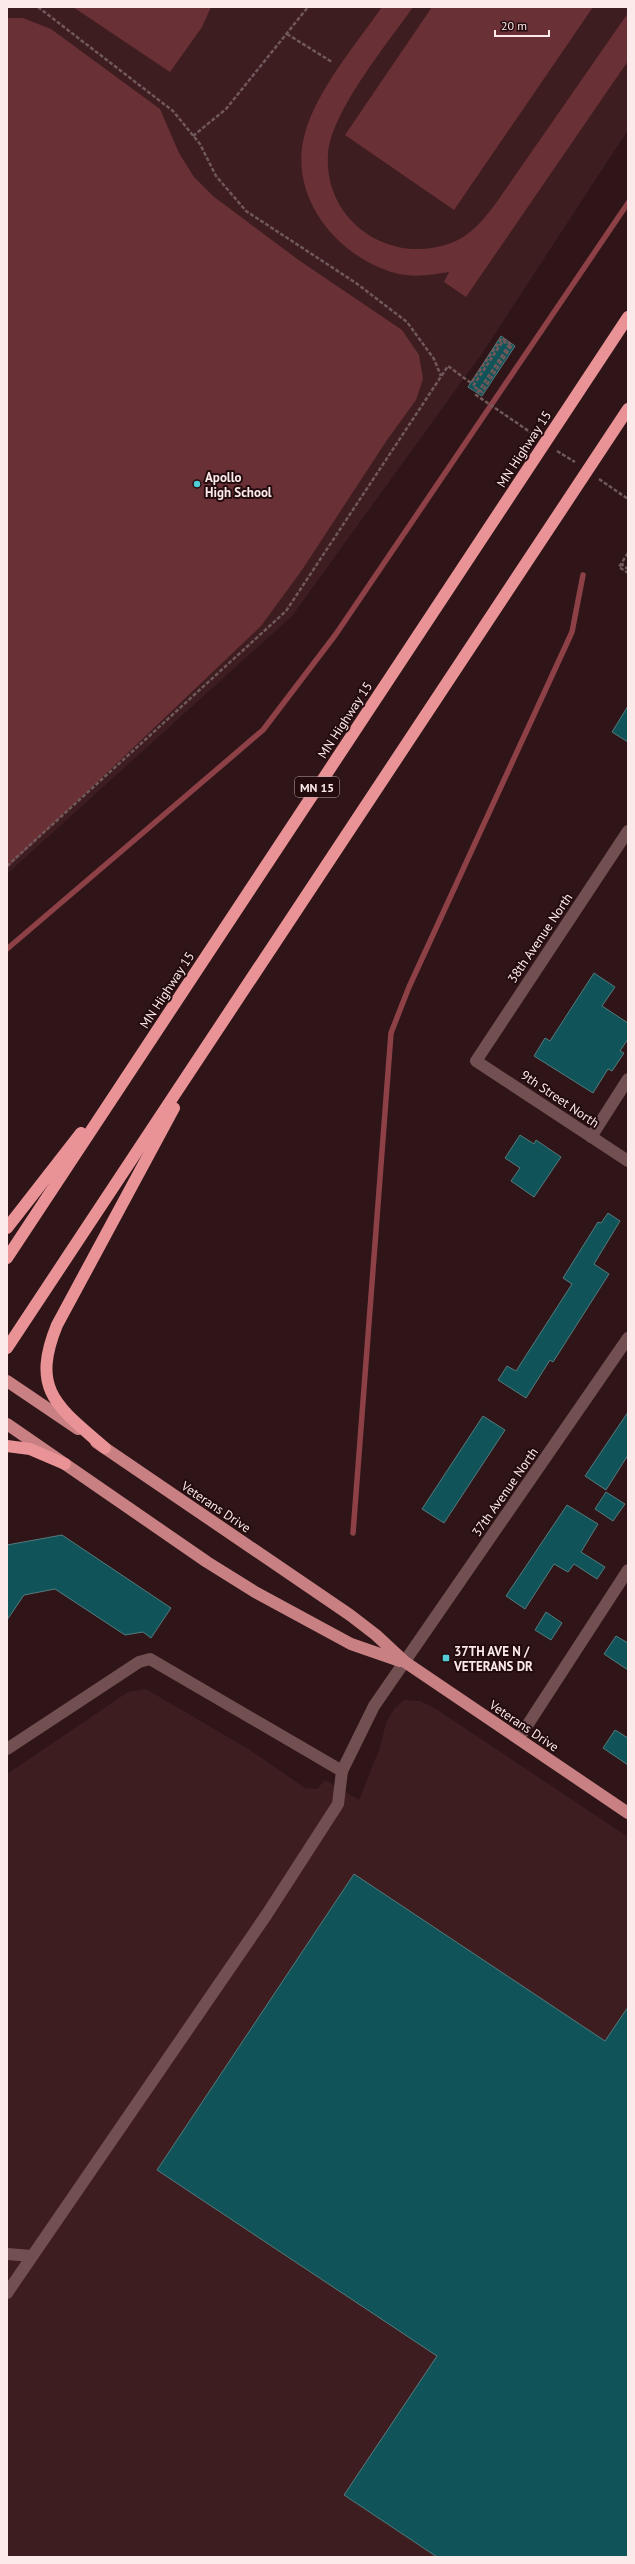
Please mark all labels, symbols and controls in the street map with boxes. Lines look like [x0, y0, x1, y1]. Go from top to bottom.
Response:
scale bar [495, 12, 549, 38]
text: 20 m [501, 18, 527, 33]
street label: MN Highway 15 [493, 407, 555, 491]
place label: Apollo High School [205, 469, 272, 501]
marker: Apollo High School [192, 479, 202, 489]
street label: MN Highway 15 [314, 678, 376, 762]
road number: MN 15 [295, 777, 339, 797]
street label: 38th Avenue North [504, 890, 576, 986]
street label: MN Highway 15 [136, 948, 198, 1032]
street label: 9th Street North [518, 1067, 602, 1131]
street label: 37th Avenue North [468, 1444, 542, 1540]
street label: Veterans Drive [177, 1477, 254, 1536]
place label: 37TH AVE N / VETERANS DR [453, 1643, 533, 1675]
marker: 37TH AVE N / VETERANS DR [441, 1653, 451, 1663]
street label: Veterans Drive [485, 1696, 562, 1755]

